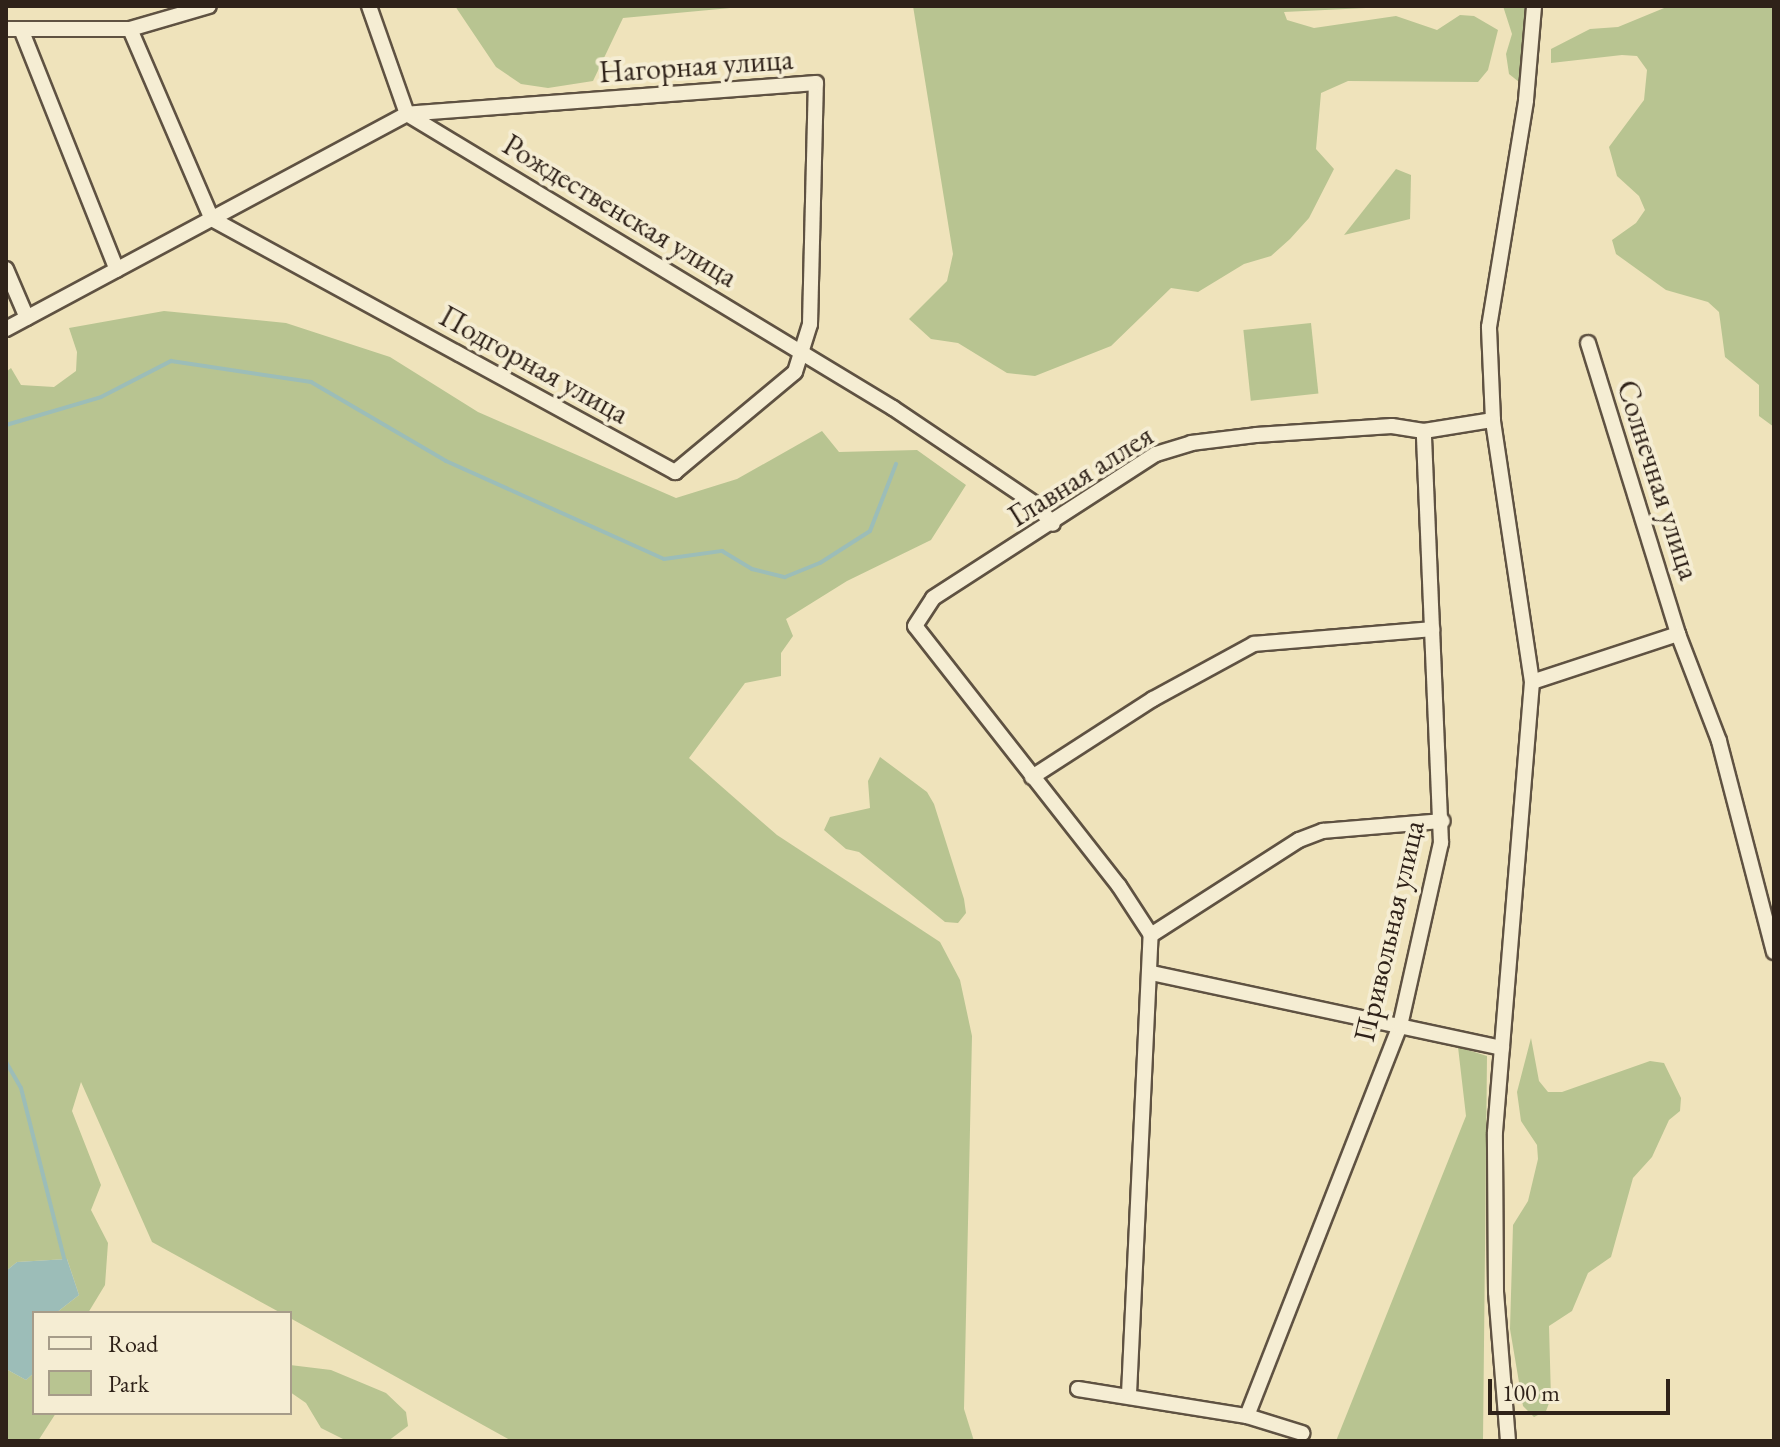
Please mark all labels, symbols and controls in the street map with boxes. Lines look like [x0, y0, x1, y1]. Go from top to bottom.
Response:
street label: Нагорная улица [598, 41, 794, 91]
street label: Рождественская улица [496, 127, 744, 295]
street label: Подгорная улица [433, 298, 635, 432]
street label: Солнечная улица [1609, 376, 1707, 584]
street label: Главная аллея [1002, 417, 1160, 535]
street label: Привольная улица [1346, 817, 1432, 1045]
legend [32, 1311, 292, 1415]
text: Road [108, 1328, 158, 1359]
scale bar [1492, 1363, 1674, 1413]
text: Park [108, 1368, 149, 1399]
text: 100 m [1502, 1377, 1560, 1408]

